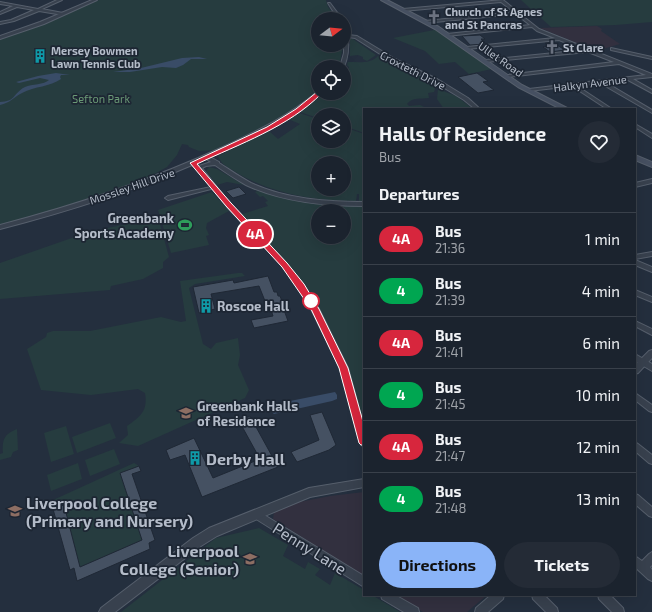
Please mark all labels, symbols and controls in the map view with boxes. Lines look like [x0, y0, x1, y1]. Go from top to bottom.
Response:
place label: Church of St Agnes and St Pancras [445, 5, 542, 31]
church icon: Church of St Agnes and St Pancras [426, 9, 442, 25]
north arrow [311, 12, 351, 52]
map controls [311, 12, 351, 244]
street label: Ullet Road [476, 39, 526, 79]
church icon: St Clare [544, 39, 560, 55]
place label: St Clare [563, 41, 603, 54]
place label: Mersey Bowmen Lawn Tennis Club [51, 44, 141, 70]
building icon: Mersey Bowmen Lawn Tennis Club [32, 48, 48, 64]
street label: Croxteth Drive [378, 48, 448, 92]
button: locate [311, 60, 351, 100]
street label: Halkyn Avenue [553, 72, 627, 94]
park label: Sefton Park [72, 92, 130, 105]
button: layers [311, 108, 351, 148]
button: heart [578, 121, 620, 163]
text: Halls Of Residence [379, 122, 546, 145]
text: Bus [379, 149, 401, 165]
button: + [311, 156, 351, 196]
street label: Mossley Hill Drive [88, 165, 176, 207]
text: Departures [379, 185, 459, 203]
button: − [311, 204, 351, 244]
place label: Greenbank Sports Academy [74, 210, 175, 241]
sports icon: Greenbank Sports Academy [177, 217, 193, 233]
line badge: 4A [237, 221, 273, 247]
text: Bus [435, 222, 461, 240]
text: 4A [246, 225, 264, 242]
text: 4A [392, 230, 410, 247]
text: 1 min [585, 230, 620, 248]
text: 21:36 [435, 240, 465, 256]
text: Bus [435, 274, 461, 292]
text: 4 [397, 282, 405, 299]
text: 4 min [582, 282, 620, 300]
unlabelled marker [302, 292, 320, 310]
text: 21:39 [435, 292, 465, 308]
building icon: Roscoe Hall [198, 298, 214, 314]
place label: Roscoe Hall [217, 298, 290, 314]
text: Bus [435, 326, 461, 344]
text: 4A [392, 334, 410, 351]
text: 6 min [582, 334, 620, 352]
text: 21:41 [435, 344, 464, 360]
text: Bus [435, 378, 461, 396]
text: 4 [397, 386, 405, 403]
text: 10 min [576, 386, 620, 404]
text: 21:45 [435, 396, 466, 412]
place label: Greenbank Halls of Residence [197, 398, 298, 429]
school or university icon: Greenbank Halls of Residence [178, 405, 194, 421]
text: Bus [435, 430, 461, 448]
text: 4A [392, 438, 410, 455]
text: 12 min [577, 438, 620, 456]
text: 21:47 [435, 448, 465, 464]
place label: Derby Hall [206, 449, 286, 469]
building icon: Derby Hall [187, 450, 203, 466]
text: Bus [435, 482, 461, 500]
text: 4 [397, 490, 405, 507]
text: 13 min [577, 490, 620, 508]
place label: Liverpool College (Primary and Nursery) [26, 493, 193, 531]
text: 21:48 [435, 500, 466, 516]
school or university icon: Liverpool College (Primary and Nursery) [7, 503, 23, 519]
street label: Penny Lane [270, 518, 350, 578]
place label: Liverpool College (Senior) [120, 541, 240, 578]
button: Directions [379, 542, 496, 588]
button: Tickets [504, 542, 620, 588]
school or university icon: Liverpool College (Senior) [242, 551, 258, 567]

